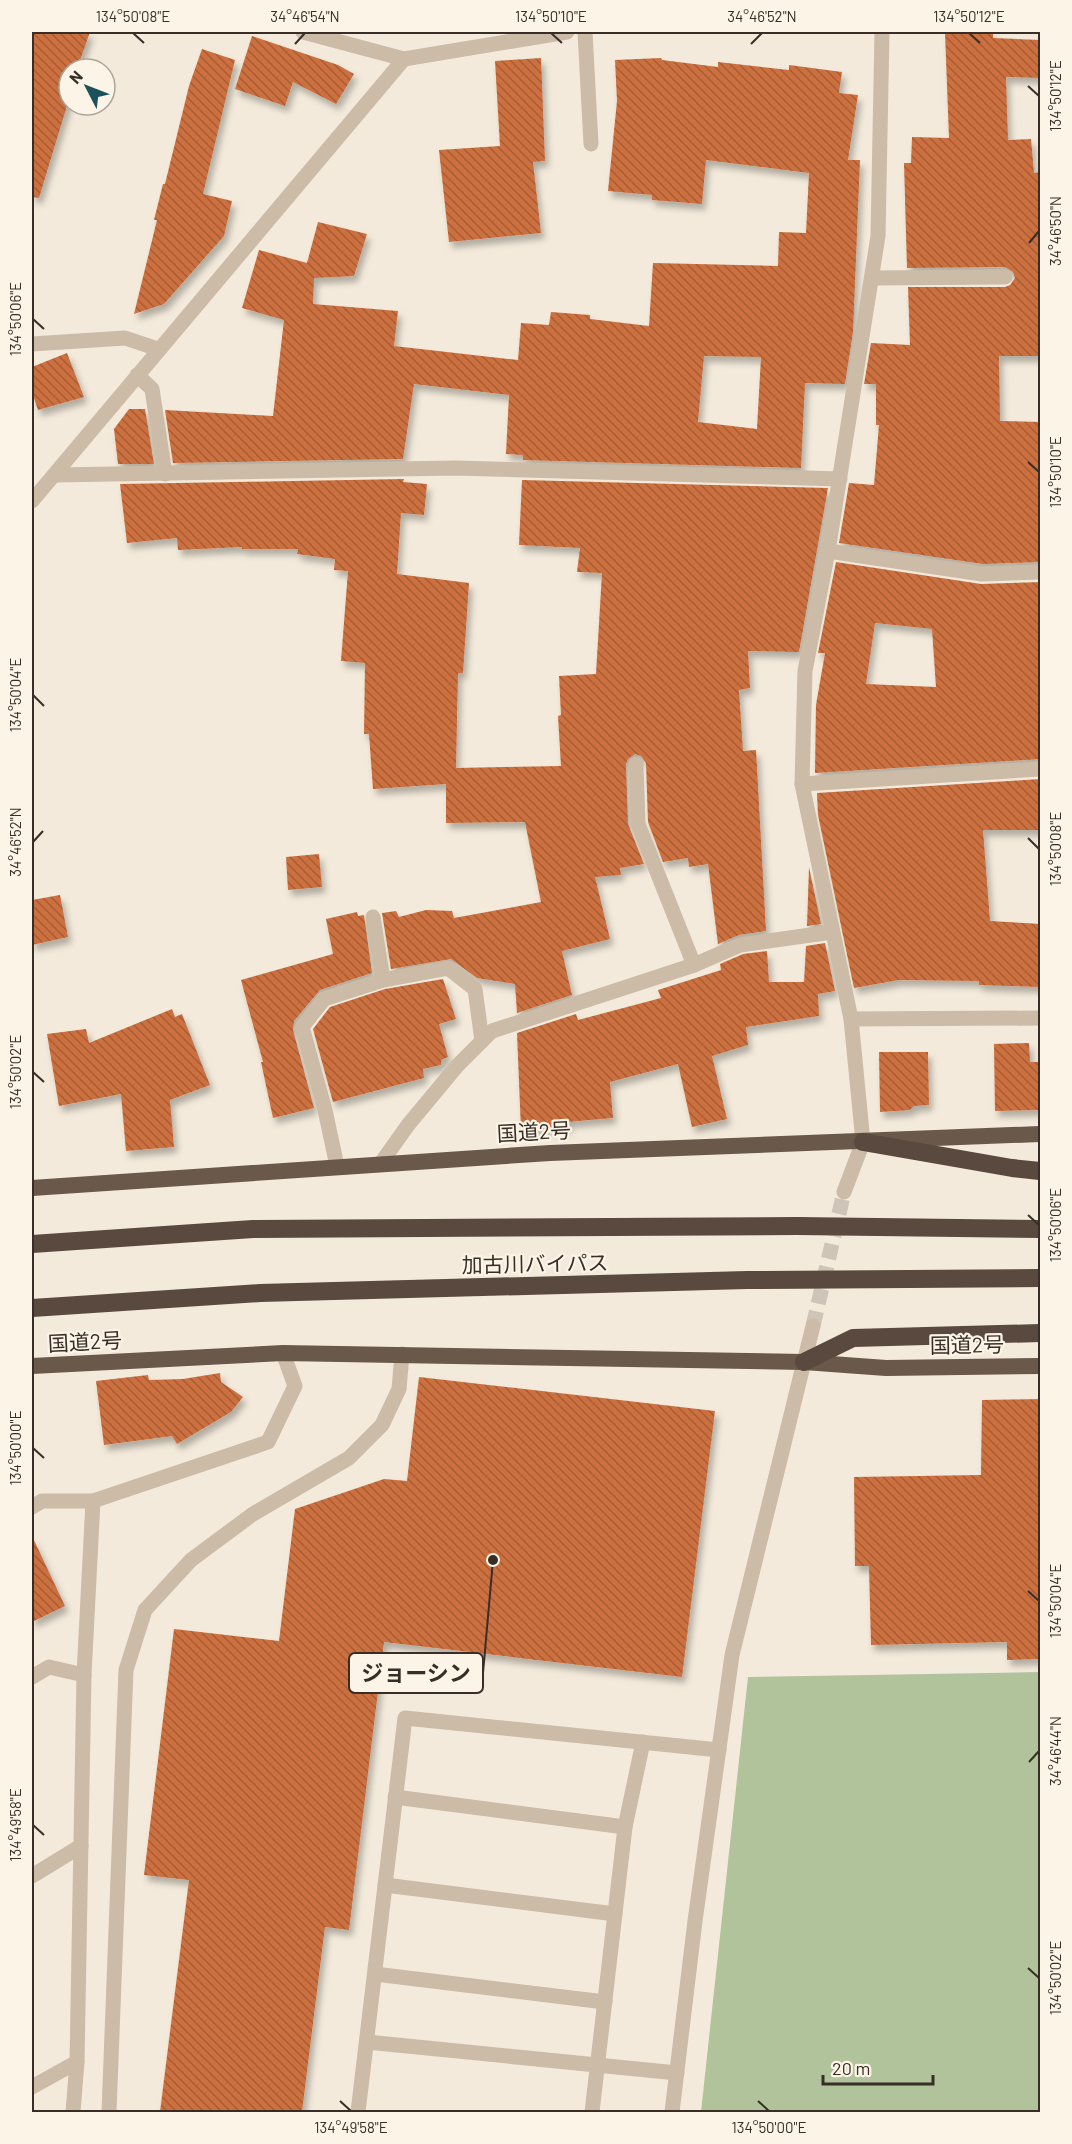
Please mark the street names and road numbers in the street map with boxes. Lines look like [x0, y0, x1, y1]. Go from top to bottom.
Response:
street label: 国道2号 [496, 1117, 572, 1145]
street label: 加古川バイパス [461, 1249, 609, 1277]
street label: 国道2号 [47, 1327, 123, 1355]
street label: 国道2号 [930, 1331, 1004, 1357]

